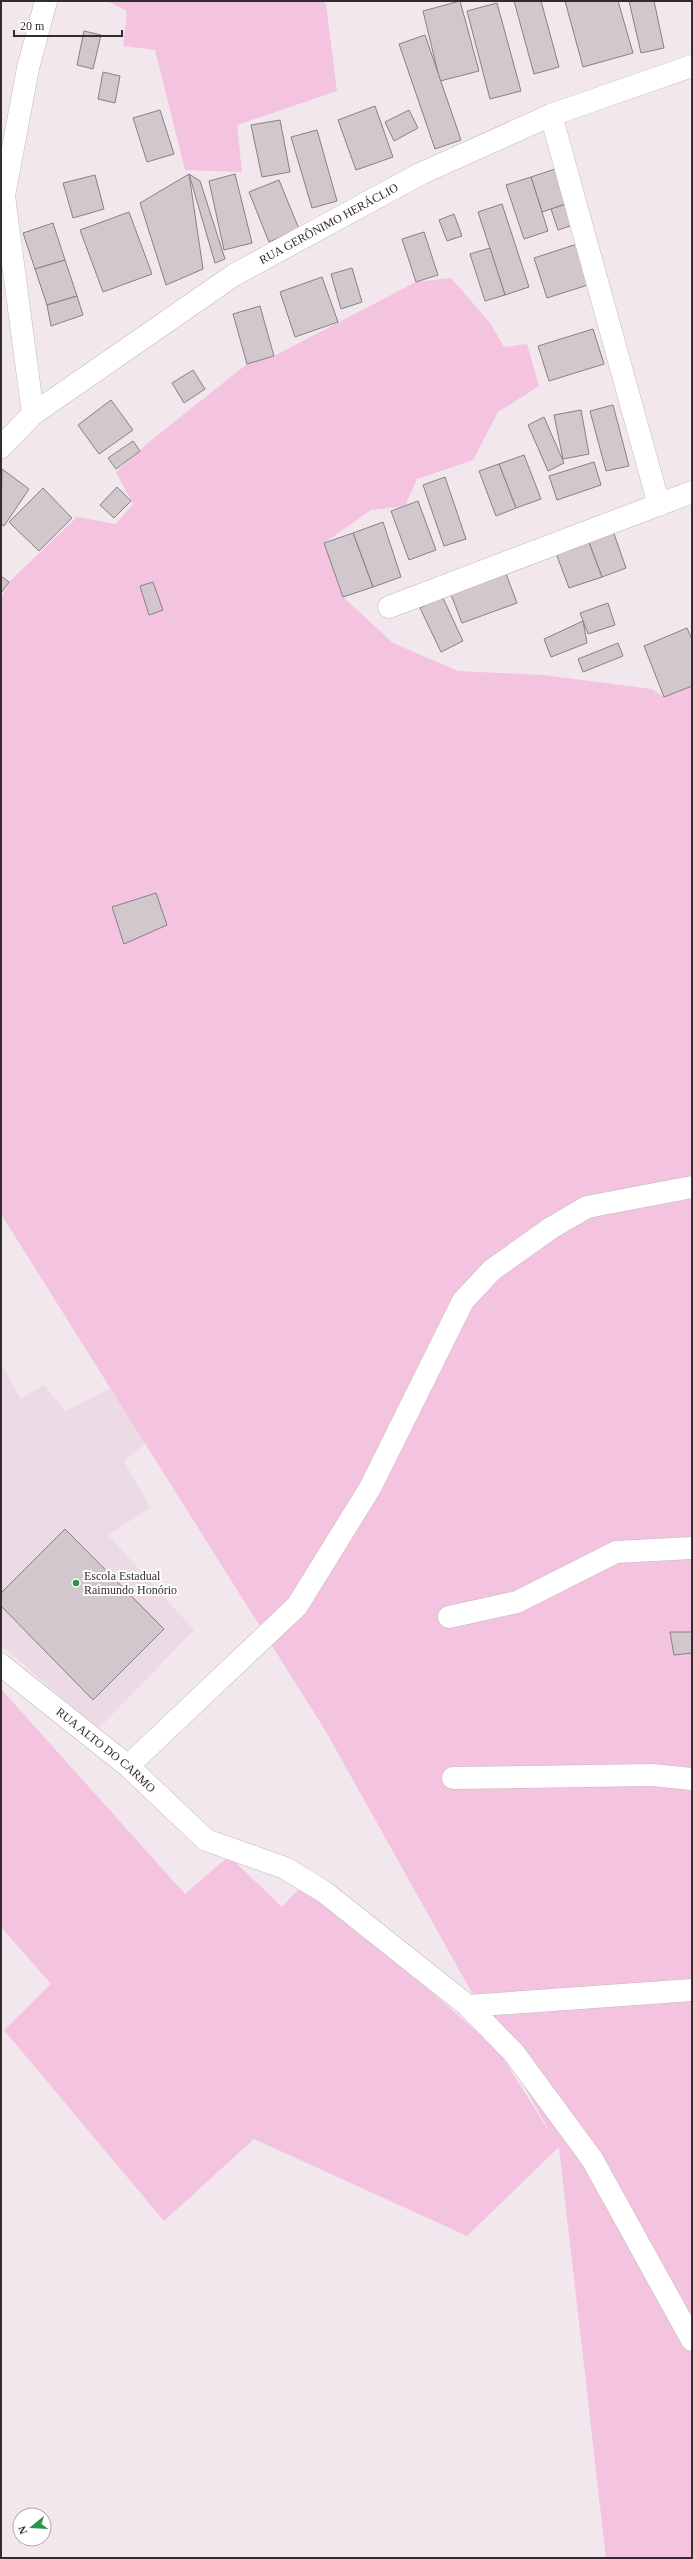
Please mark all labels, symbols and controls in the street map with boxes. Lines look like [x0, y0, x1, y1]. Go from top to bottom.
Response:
scale bar [14, 12, 122, 38]
text: 20 m [20, 19, 45, 33]
street label: RUA GERÔNIMO HERÁCLIO [257, 180, 401, 267]
place label: Escola Estadual Raimundo Honório [84, 1569, 177, 1597]
marker: Escola Estadual Raimundo Honório [71, 1578, 81, 1588]
street label: RUA ALTO DO CARMO [53, 1705, 159, 1796]
north arrow [12, 2507, 52, 2547]
text: N [16, 2524, 29, 2536]

